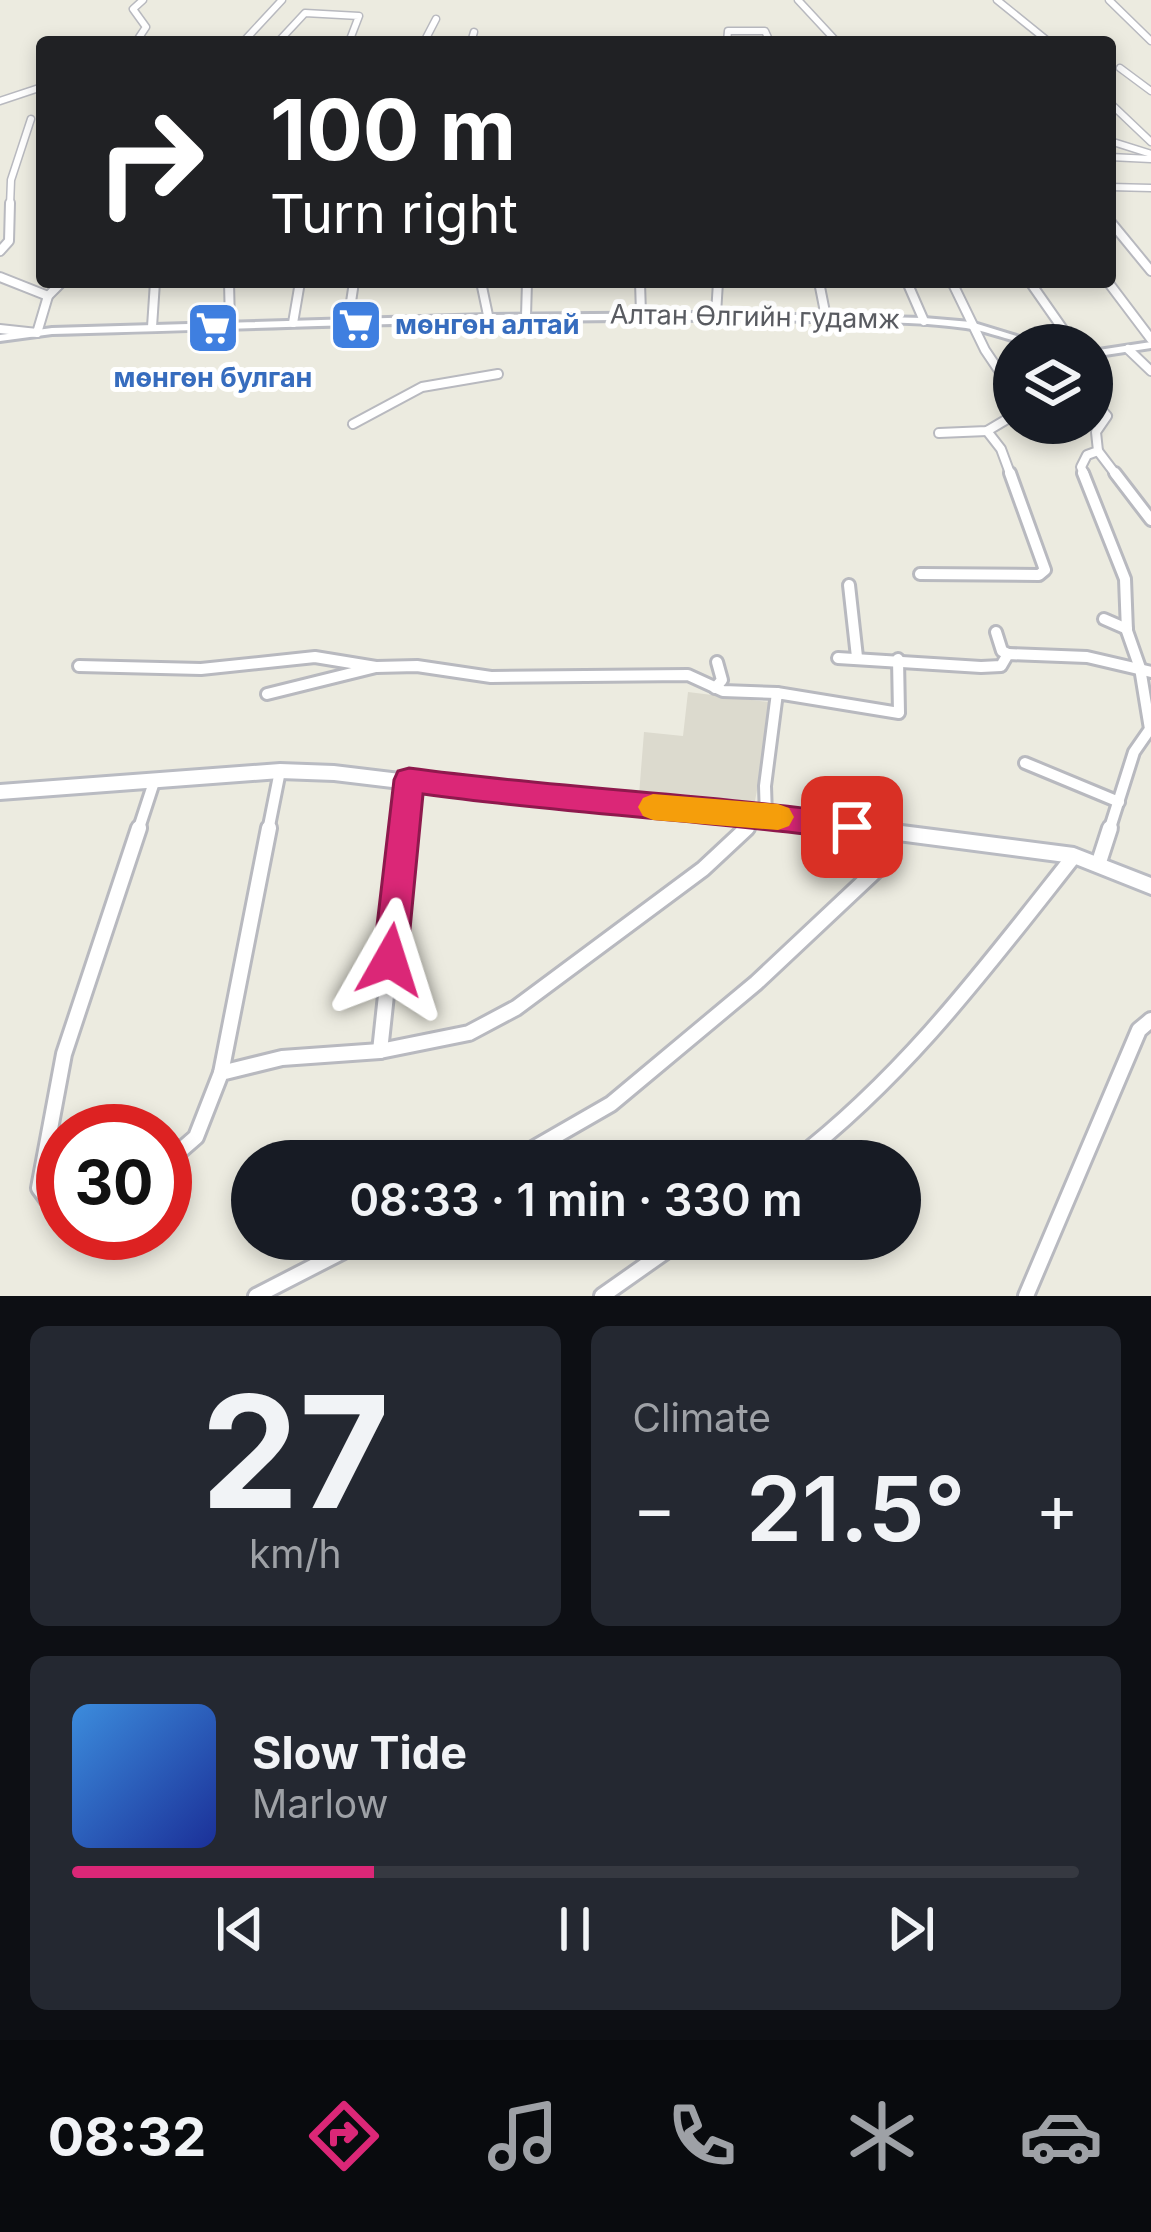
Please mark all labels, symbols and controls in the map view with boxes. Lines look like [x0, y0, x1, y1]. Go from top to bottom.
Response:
text: 100 m [270, 79, 516, 180]
icon: right [72, 84, 228, 240]
text: Turn right [270, 181, 518, 246]
supermarket icon: мөнгөн алтай [328, 297, 384, 353]
street label: Алтан Өлгийн гудамж [610, 297, 900, 336]
supermarket icon: мөнгөн булган [185, 300, 241, 356]
place label: мөнгөн алтай [395, 308, 580, 341]
map controls [993, 324, 1113, 444]
button: layers [993, 324, 1113, 444]
place label: мөнгөн булган [114, 361, 312, 394]
pin [801, 776, 903, 878]
icon: arrive [819, 794, 885, 860]
position arrow [327, 897, 453, 1023]
speed limit sign: 30 [36, 1104, 192, 1260]
text: 08:33 · 1 min · 330 m [349, 1172, 803, 1227]
text: 27 [201, 1357, 390, 1546]
text: Climate [633, 1394, 771, 1441]
text: 21.5° [746, 1454, 966, 1563]
text: − [633, 1468, 676, 1548]
text: + [1035, 1468, 1079, 1548]
text: km/h [249, 1530, 342, 1577]
text: Slow Tide [252, 1725, 467, 1780]
text: Marlow [252, 1780, 388, 1827]
icon: previous [207, 1896, 273, 1962]
icon: pause [542, 1896, 608, 1962]
icon: next [878, 1896, 944, 1962]
icon: directions [302, 2094, 386, 2178]
icon: music [481, 2094, 565, 2178]
icon: phone [660, 2094, 744, 2178]
icon: climate [840, 2094, 924, 2178]
icon: car [1019, 2094, 1103, 2178]
text: 08:32 [48, 2104, 206, 2169]

